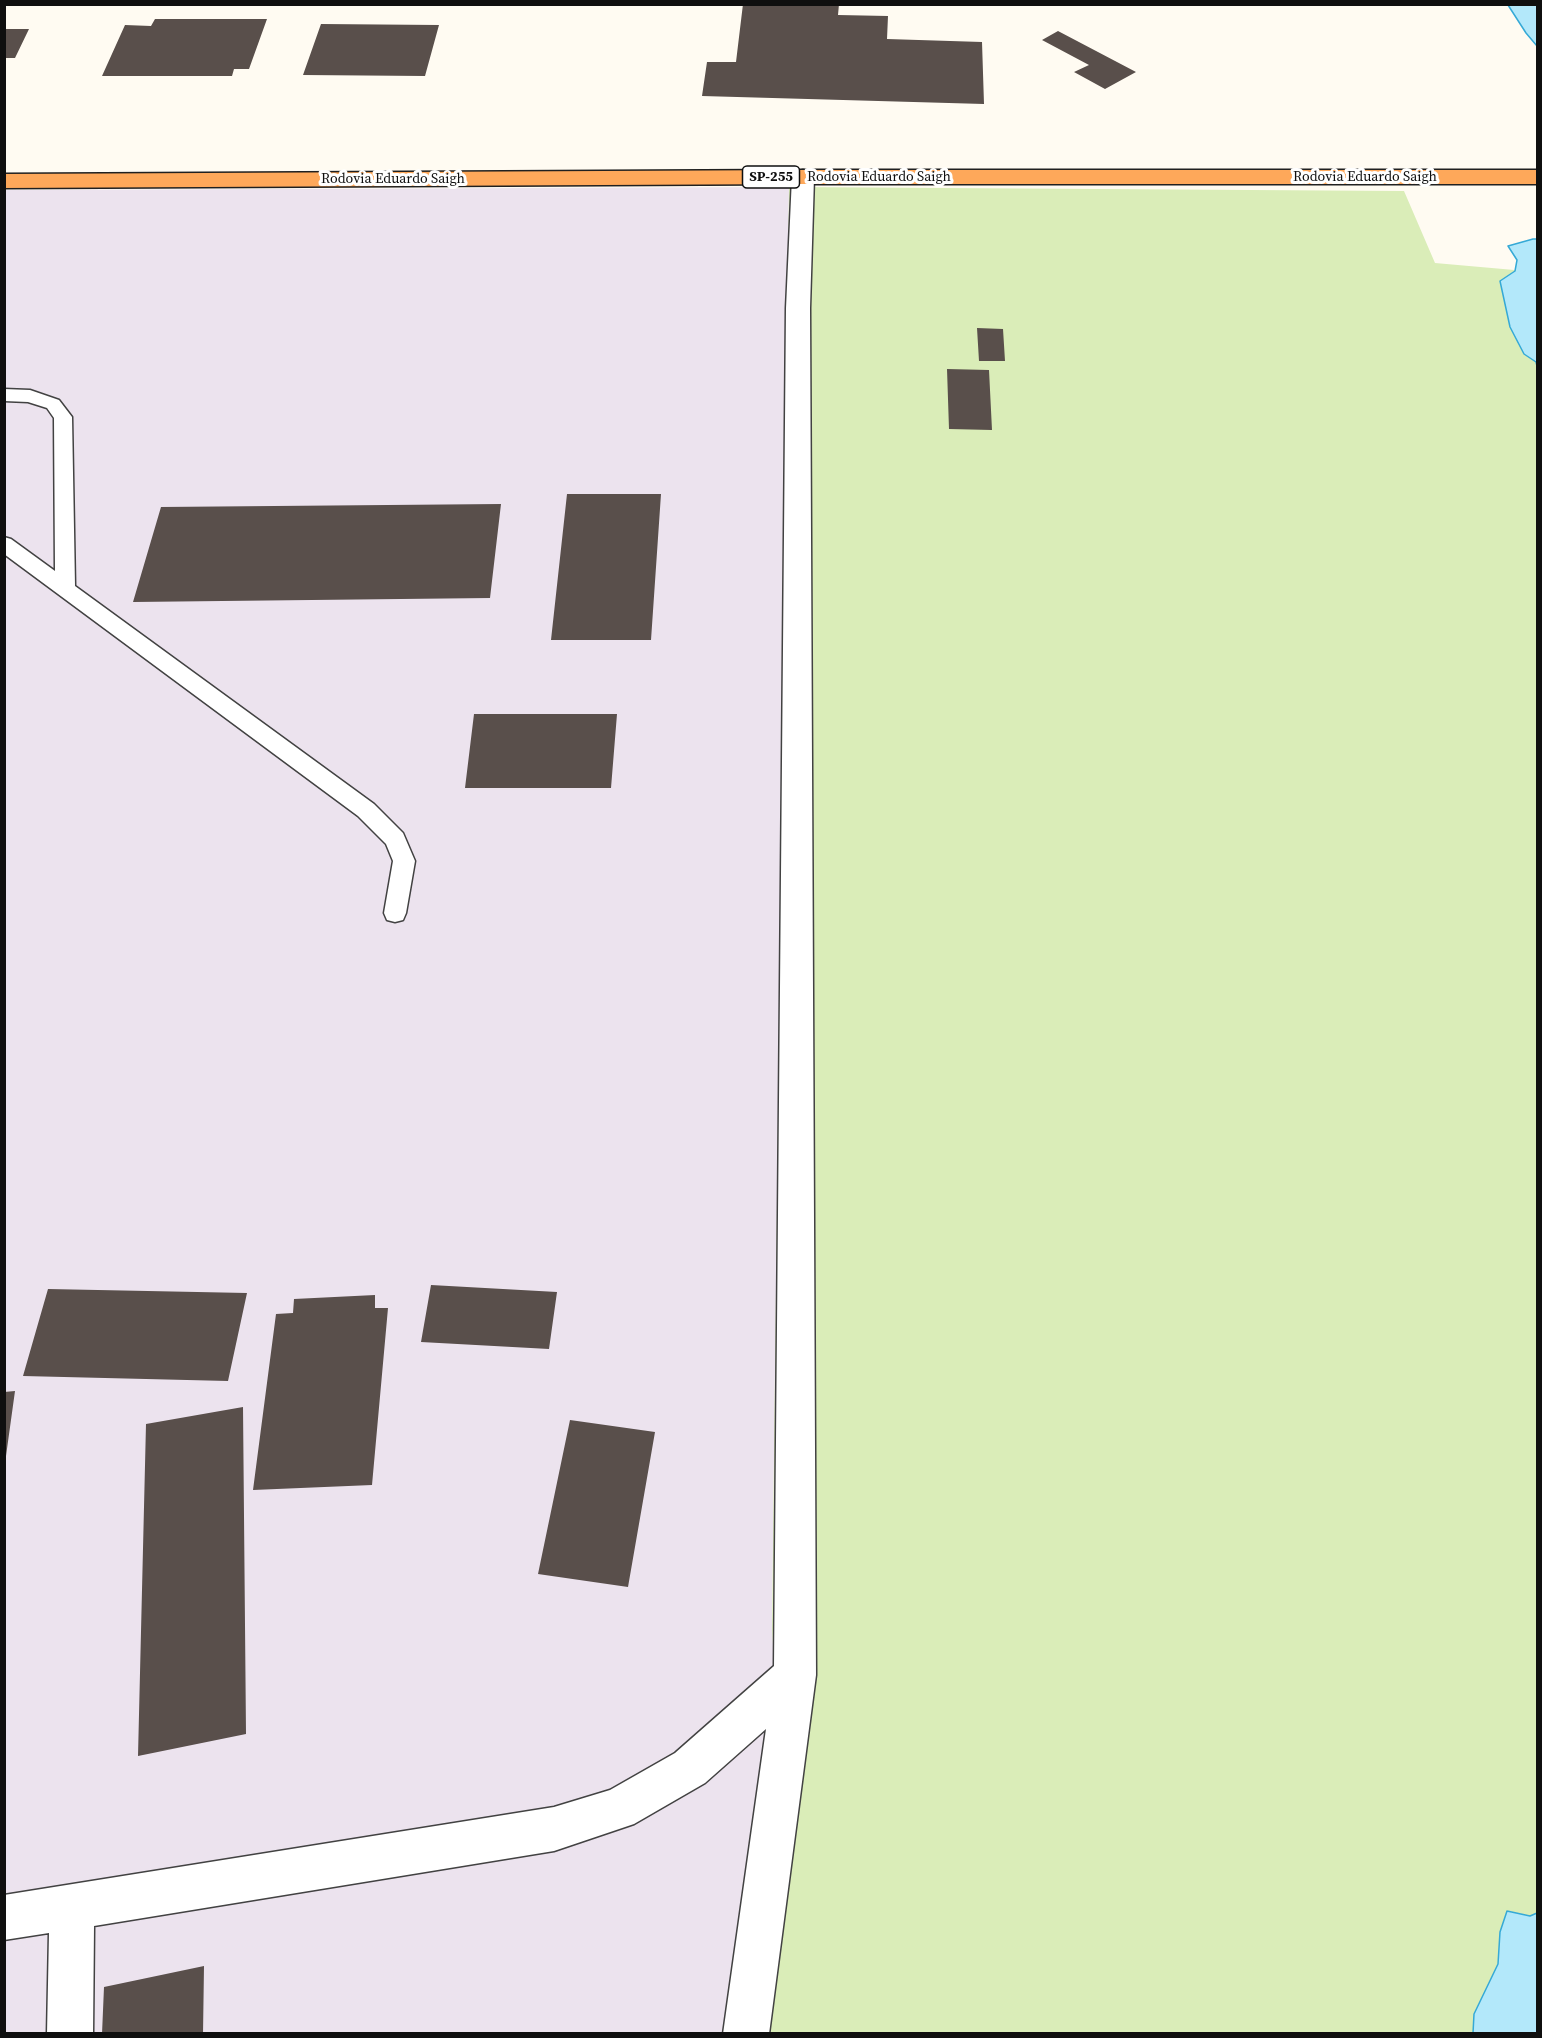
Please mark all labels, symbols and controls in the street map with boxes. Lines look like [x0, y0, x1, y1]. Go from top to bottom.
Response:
road number: SP-255 [742, 166, 800, 188]
street label: Rodovia Eduardo Saigh [807, 169, 951, 185]
street label: Rodovia Eduardo Saigh [1293, 169, 1437, 185]
street label: Rodovia Eduardo Saigh [321, 171, 465, 187]

